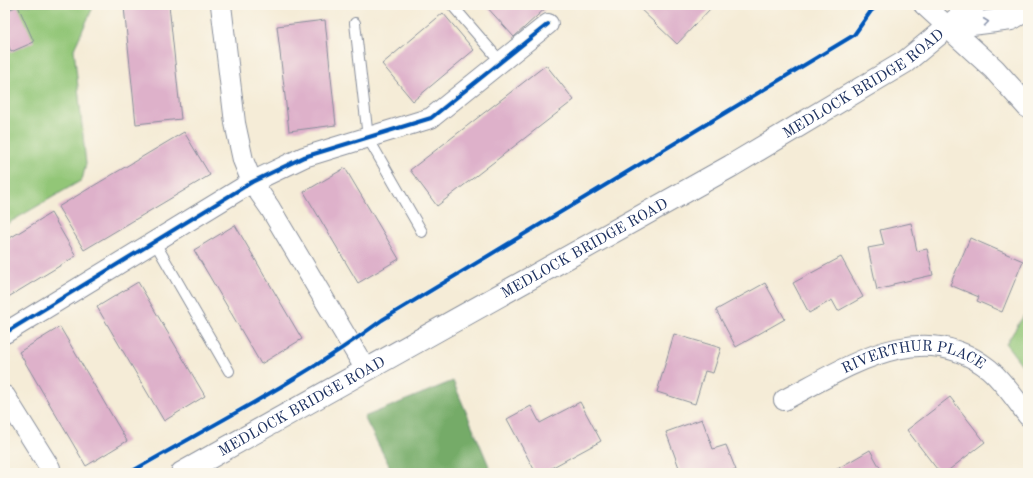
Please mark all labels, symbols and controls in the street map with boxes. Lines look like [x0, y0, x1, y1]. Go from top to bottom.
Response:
one-way arrow [983, 18, 990, 27]
street label: MEDLOCK BRIDGE ROAD [781, 27, 947, 142]
street label: MEDLOCK BRIDGE ROAD [499, 197, 671, 302]
text: RIVERTHUR PLACE [840, 339, 987, 377]
street label: MEDLOCK BRIDGE ROAD [216, 355, 388, 460]
street label: RIVERTHUR PLACE [838, 362, 988, 382]

